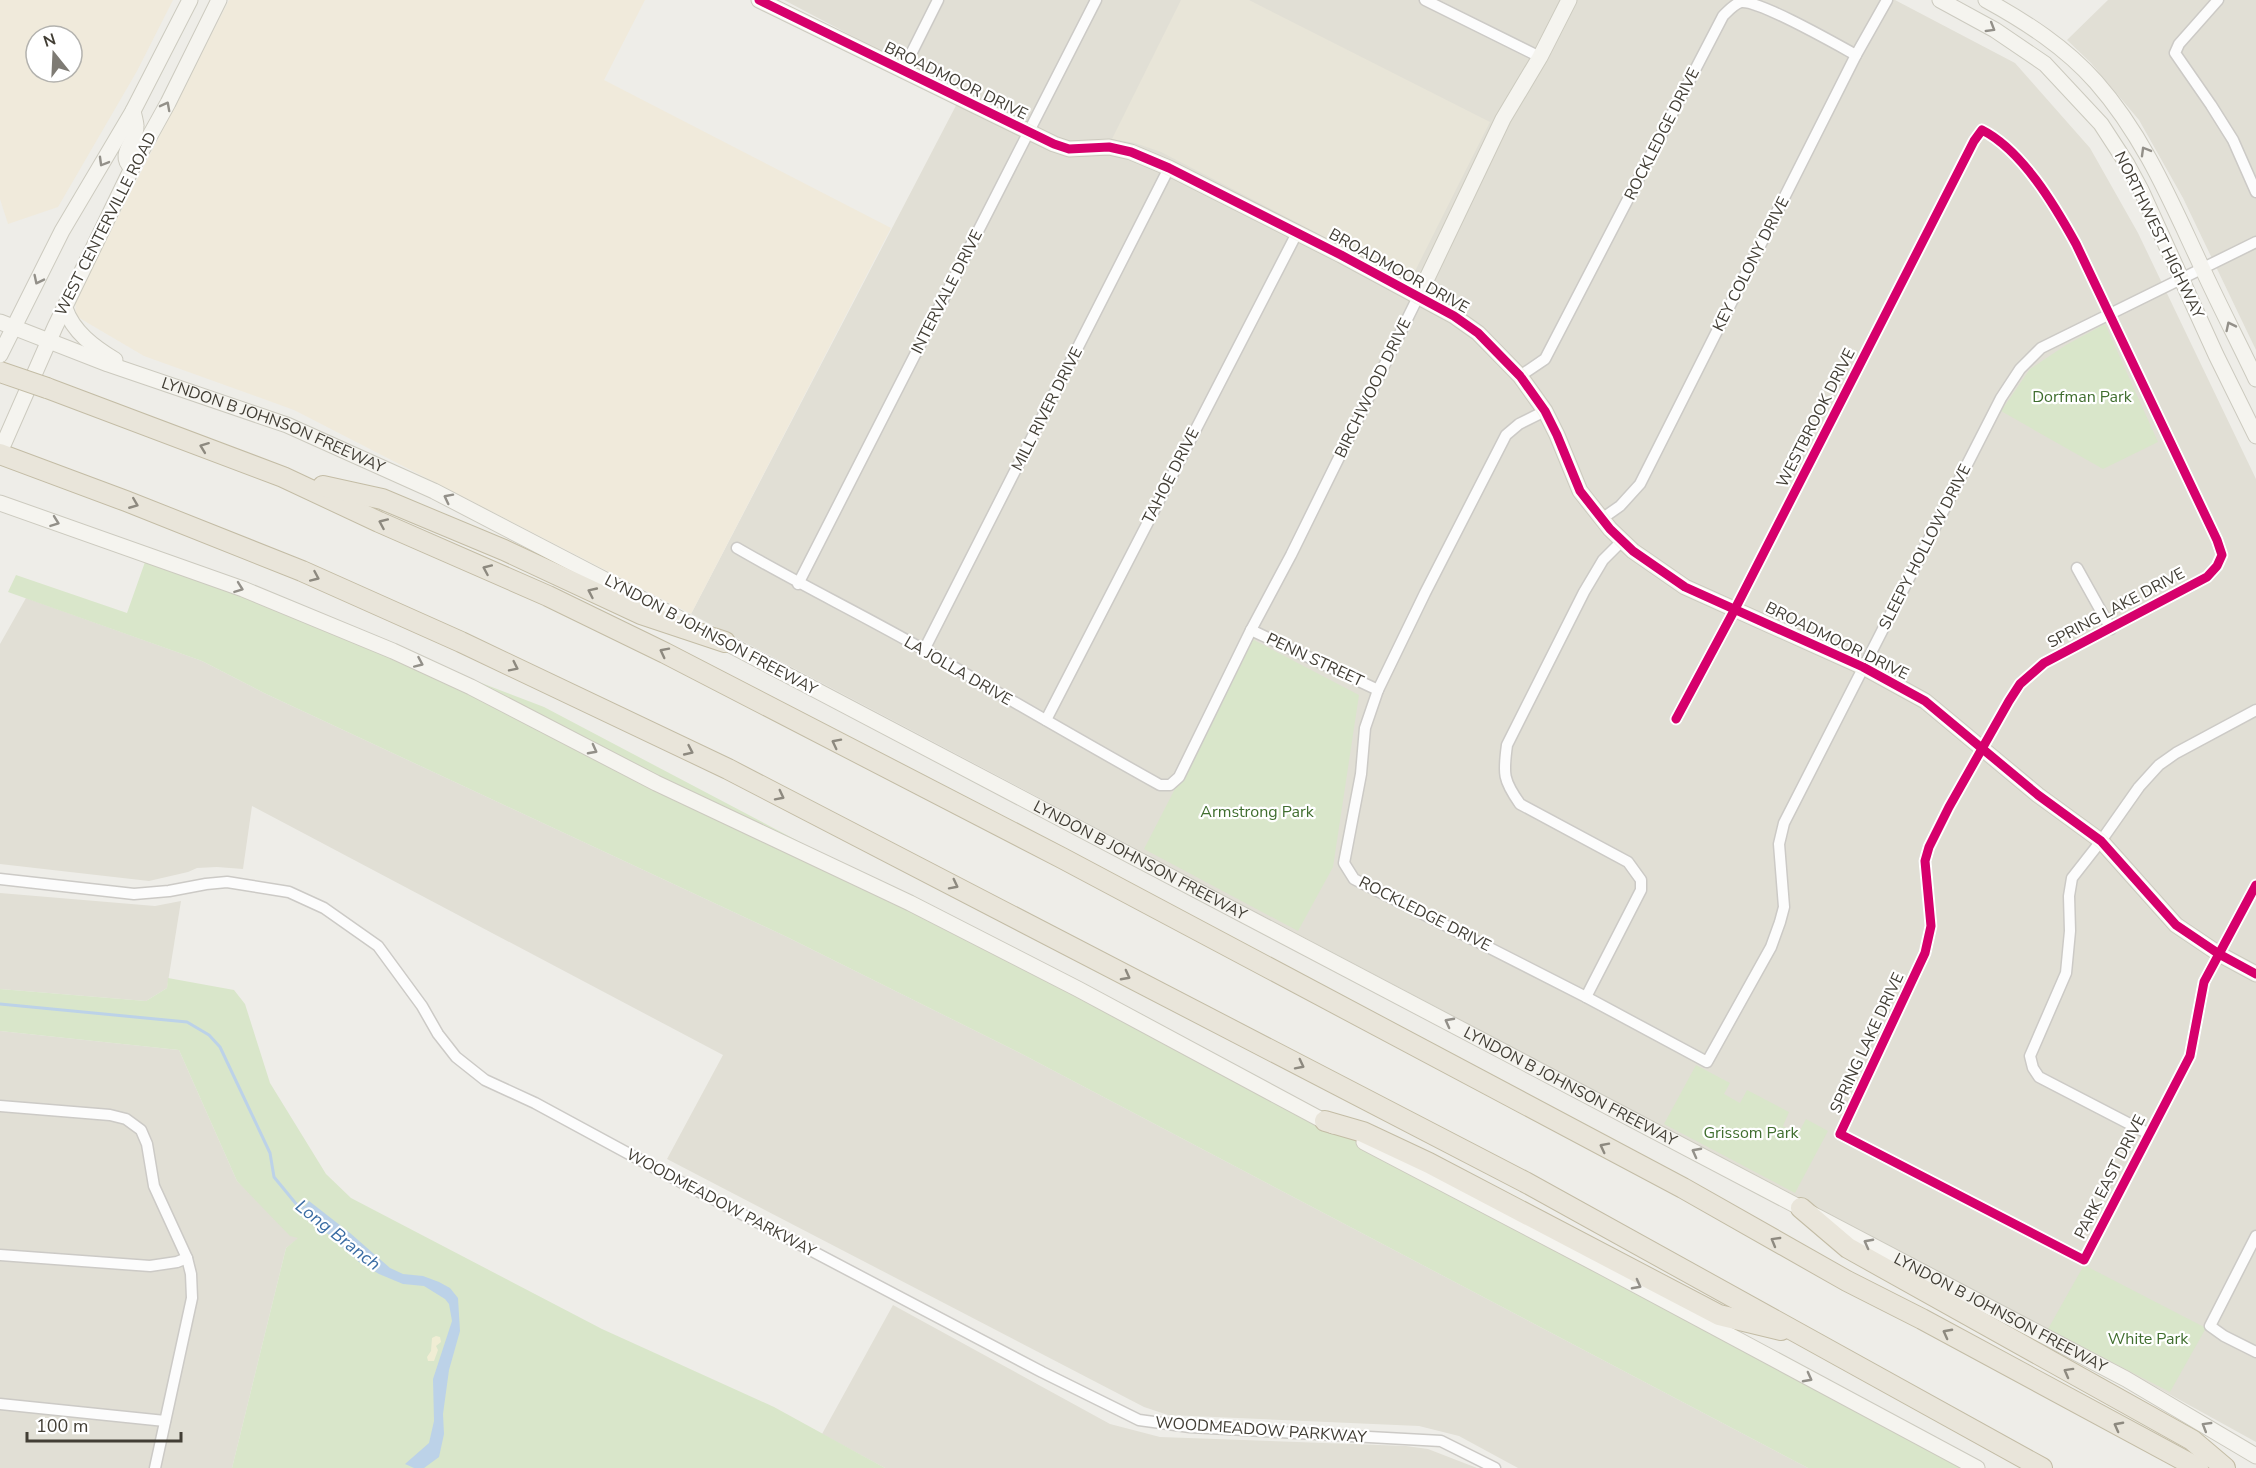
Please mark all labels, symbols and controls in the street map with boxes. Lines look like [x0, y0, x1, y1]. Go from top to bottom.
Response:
one-way arrow [1985, 21, 1995, 32]
north arrow [24, 24, 84, 84]
text: N [41, 28, 59, 53]
street label: BROADMOOR DRIVE [881, 37, 1031, 125]
street label: ROCKLEDGE DRIVE [1619, 64, 1705, 204]
one-way arrow [159, 101, 171, 112]
street label: WEST CENTERVILLE ROAD [50, 128, 162, 320]
one-way arrow [2141, 146, 2152, 157]
street label: NORTHWEST HIGHWAY [2109, 148, 2209, 323]
one-way arrow [99, 156, 110, 166]
street label: KEY COLONY DRIVE [1707, 193, 1795, 335]
street label: BROADMOOR DRIVE [1325, 223, 1473, 319]
street label: INTERVALE DRIVE [906, 226, 988, 358]
one-way arrow [34, 274, 46, 285]
street label: BIRCHWOOD DRIVE [1329, 314, 1417, 462]
one-way arrow [2226, 321, 2238, 332]
street label: MILL RIVER DRIVE [1006, 343, 1088, 475]
street label: WESTBROOK DRIVE [1771, 345, 1861, 491]
street label: LYNDON B JOHNSON FREEWAY [158, 372, 389, 479]
park label: Dorfman Park [2032, 386, 2133, 408]
street label: TAHOE DRIVE [1137, 424, 1205, 528]
one-way arrow [199, 442, 210, 454]
street label: SLEEPY HOLLOW DRIVE [1874, 461, 1976, 633]
one-way arrow [443, 493, 454, 505]
one-way arrow [127, 497, 138, 509]
one-way arrow [49, 515, 60, 528]
one-way arrow [379, 519, 390, 531]
street label: SPRING LAKE DRIVE [2043, 562, 2189, 654]
one-way arrow [483, 564, 494, 576]
one-way arrow [308, 569, 319, 581]
street label: LYNDON B JOHNSON FREEWAY [601, 569, 822, 701]
one-way arrow [233, 581, 244, 593]
one-way arrow [588, 587, 599, 599]
street label: BROADMOOR DRIVE [1762, 597, 1912, 685]
street label: PENN STREET [1263, 628, 1368, 692]
street label: LA JOLLA DRIVE [900, 631, 1016, 711]
one-way arrow [659, 648, 670, 659]
one-way arrow [412, 656, 423, 668]
one-way arrow [507, 660, 518, 672]
one-way arrow [832, 738, 843, 750]
one-way arrow [587, 743, 598, 754]
one-way arrow [683, 744, 694, 756]
one-way arrow [774, 789, 785, 800]
street label: LYNDON B JOHNSON FREEWAY [1030, 795, 1251, 926]
park label: Armstrong Park [1200, 801, 1315, 823]
street label: ROCKLEDGE DRIVE [1355, 871, 1495, 957]
one-way arrow [947, 878, 958, 890]
one-way arrow [1120, 969, 1131, 980]
street label: SPRING LAKE DRIVE [1825, 969, 1909, 1117]
one-way arrow [1445, 1018, 1455, 1029]
street label: LYNDON B JOHNSON FREEWAY [1460, 1022, 1681, 1152]
one-way arrow [1293, 1058, 1304, 1070]
street label: PARK EAST DRIVE [2069, 1111, 2151, 1243]
park label: Grissom Park [1703, 1122, 1800, 1144]
one-way arrow [1600, 1143, 1610, 1154]
street label: WOODMEADOW PARKWAY [622, 1144, 820, 1263]
one-way arrow [1691, 1148, 1702, 1159]
water label: Long Branch [290, 1194, 386, 1276]
one-way arrow [1771, 1237, 1781, 1248]
one-way arrow [1864, 1239, 1875, 1250]
street label: LYNDON B JOHNSON FREEWAY [1890, 1248, 2111, 1378]
one-way arrow [1630, 1278, 1641, 1289]
park label: White Park [2108, 1328, 2189, 1350]
one-way arrow [1943, 1329, 1953, 1340]
one-way arrow [2064, 1368, 2075, 1379]
one-way arrow [1802, 1371, 1813, 1382]
scale bar [27, 1405, 182, 1443]
street label: WOODMEADOW PARKWAY [1155, 1412, 1368, 1448]
text: 100 m [36, 1414, 88, 1438]
one-way arrow [2114, 1422, 2125, 1433]
one-way arrow [2202, 1422, 2212, 1433]

